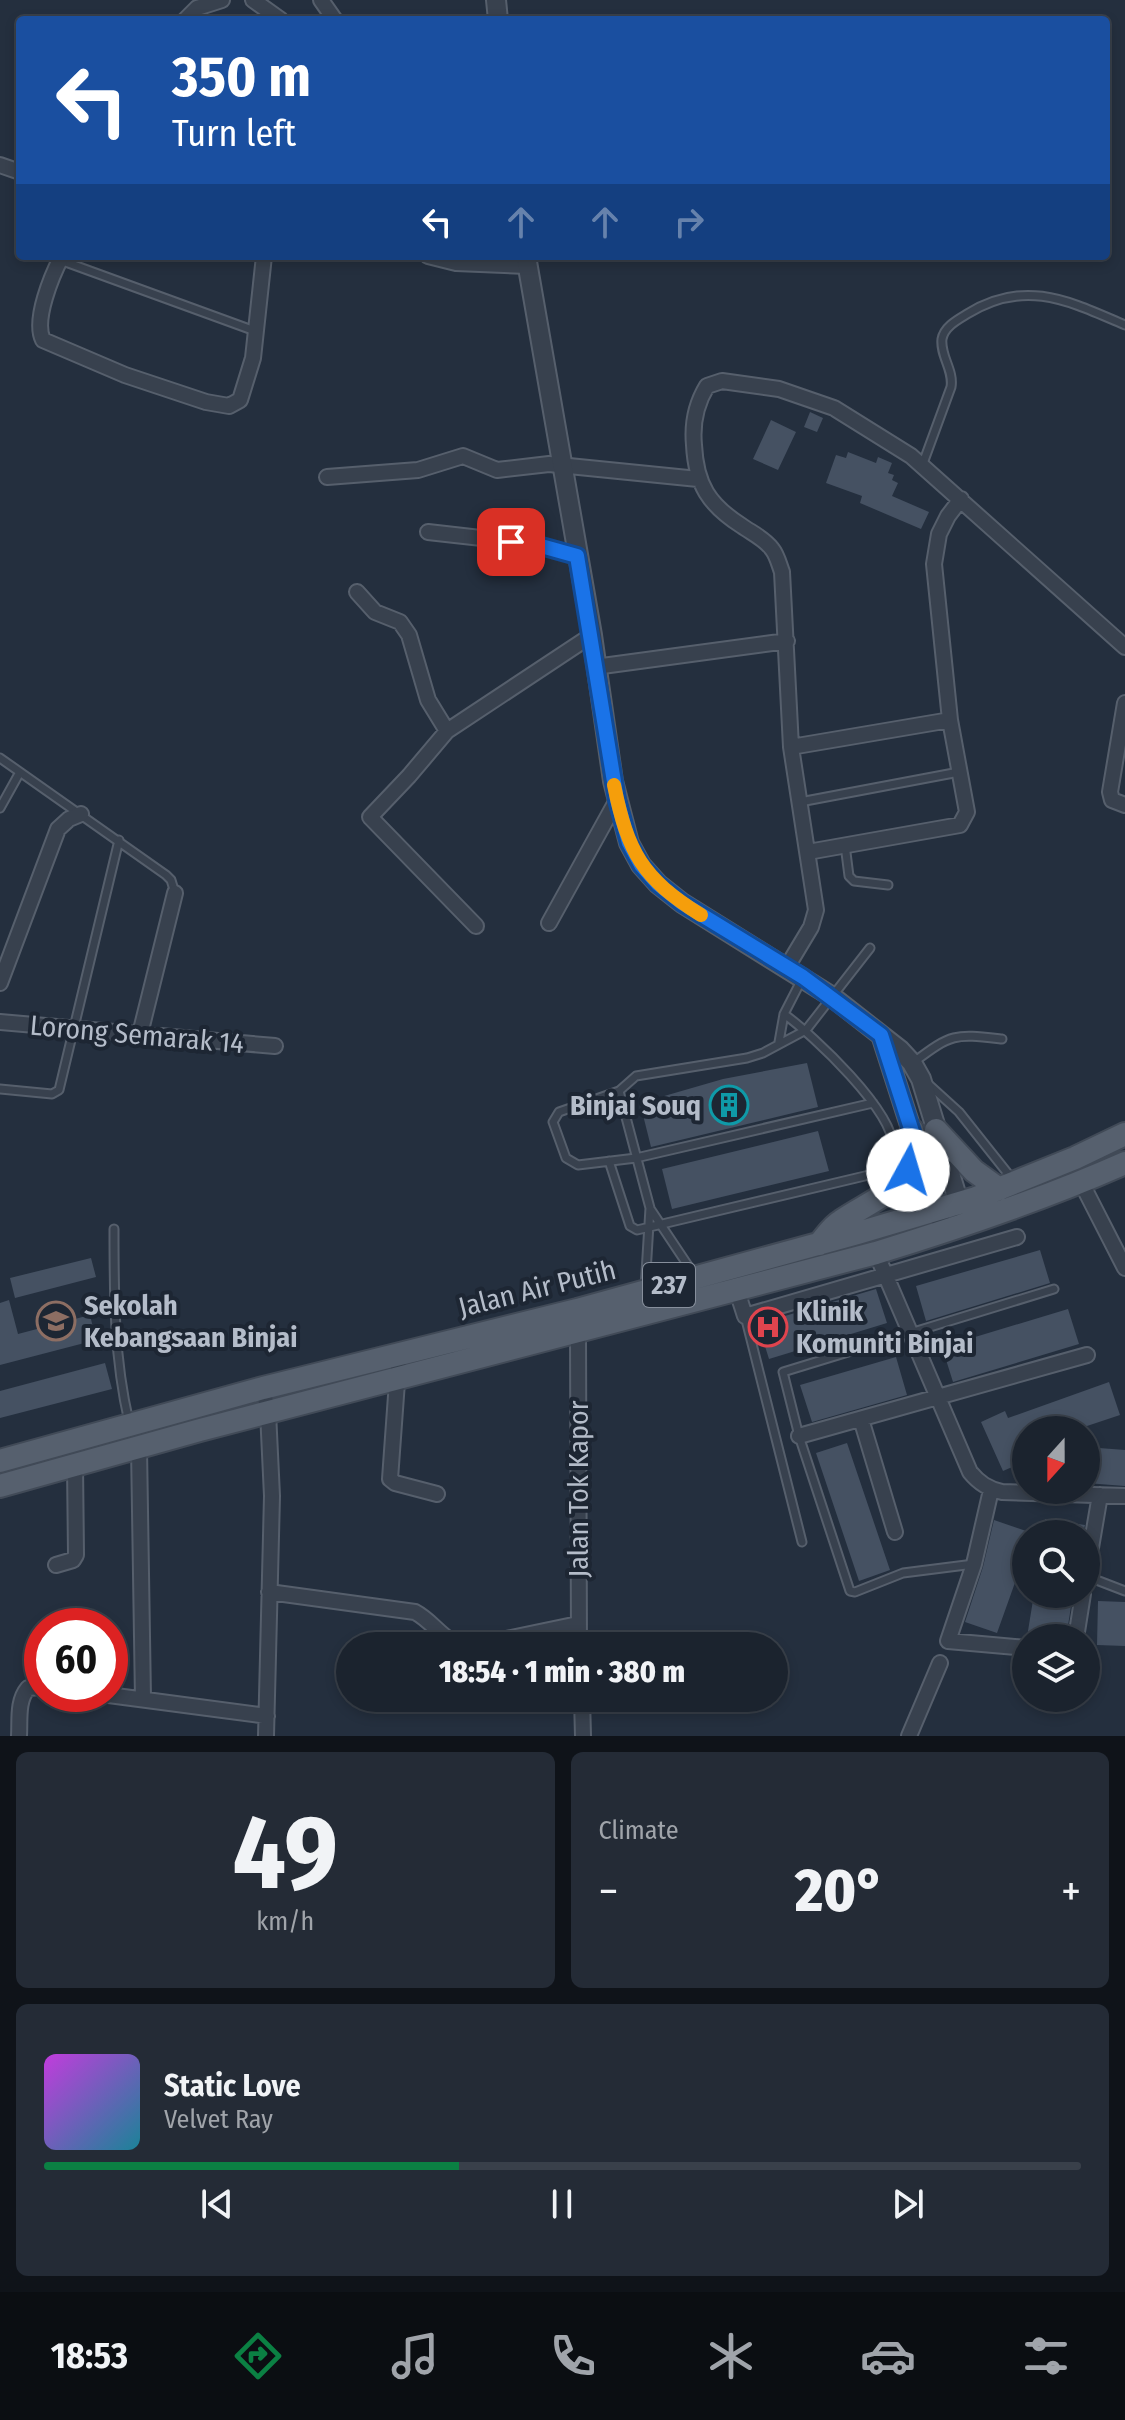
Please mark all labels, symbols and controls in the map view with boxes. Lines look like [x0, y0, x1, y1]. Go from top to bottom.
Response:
text: 350 m [172, 44, 311, 111]
icon: left [40, 48, 144, 152]
text: Turn left [172, 112, 296, 156]
icon: left [415, 200, 459, 244]
icon: ahead [499, 200, 543, 244]
icon: ahead [583, 200, 627, 244]
icon: right [667, 200, 711, 244]
pin [477, 508, 545, 576]
icon: arrive [489, 520, 533, 564]
street label: Lorong Semarak 14 [29, 1009, 245, 1060]
building icon: Binjai Souq [708, 1084, 750, 1126]
place label: Binjai Souq [570, 1089, 701, 1122]
position arrow [866, 1128, 950, 1212]
street label: Jalan Air Putih [455, 1253, 619, 1324]
road number: 237 [643, 1263, 695, 1307]
place label: Sekolah Kebangsaan Binjai [84, 1289, 298, 1354]
place label: Klinik Komuniti Binjai [796, 1295, 973, 1360]
school or university icon: Sekolah Kebangsaan Binjai [35, 1300, 77, 1342]
hospital icon: Klinik Komuniti Binjai [747, 1306, 789, 1348]
street label: Jalan Tok Kapor [562, 1400, 595, 1577]
north arrow [1012, 1416, 1100, 1504]
map controls [1012, 1416, 1100, 1712]
button: search [1012, 1520, 1100, 1608]
speed limit sign: 60 [24, 1608, 128, 1712]
button: layers [1012, 1624, 1100, 1712]
text: 18:54 · 1 min · 380 m [439, 1654, 685, 1690]
text: 49 [233, 1791, 338, 1916]
text: Climate [599, 1815, 679, 1846]
text: 20° [795, 1855, 884, 1927]
text: − [599, 1865, 618, 1918]
text: + [1061, 1865, 1081, 1918]
text: km/h [256, 1906, 314, 1937]
text: Static Love [164, 2068, 301, 2104]
text: Velvet Ray [164, 2104, 273, 2135]
icon: previous [195, 2182, 239, 2226]
icon: pause [540, 2182, 584, 2226]
icon: next [886, 2182, 930, 2226]
icon: directions [230, 2328, 286, 2384]
icon: music [387, 2328, 443, 2384]
icon: phone [545, 2328, 601, 2384]
icon: climate [703, 2328, 759, 2384]
icon: car [860, 2328, 916, 2384]
icon: filters [1018, 2328, 1074, 2384]
text: 18:53 [51, 2334, 128, 2378]

